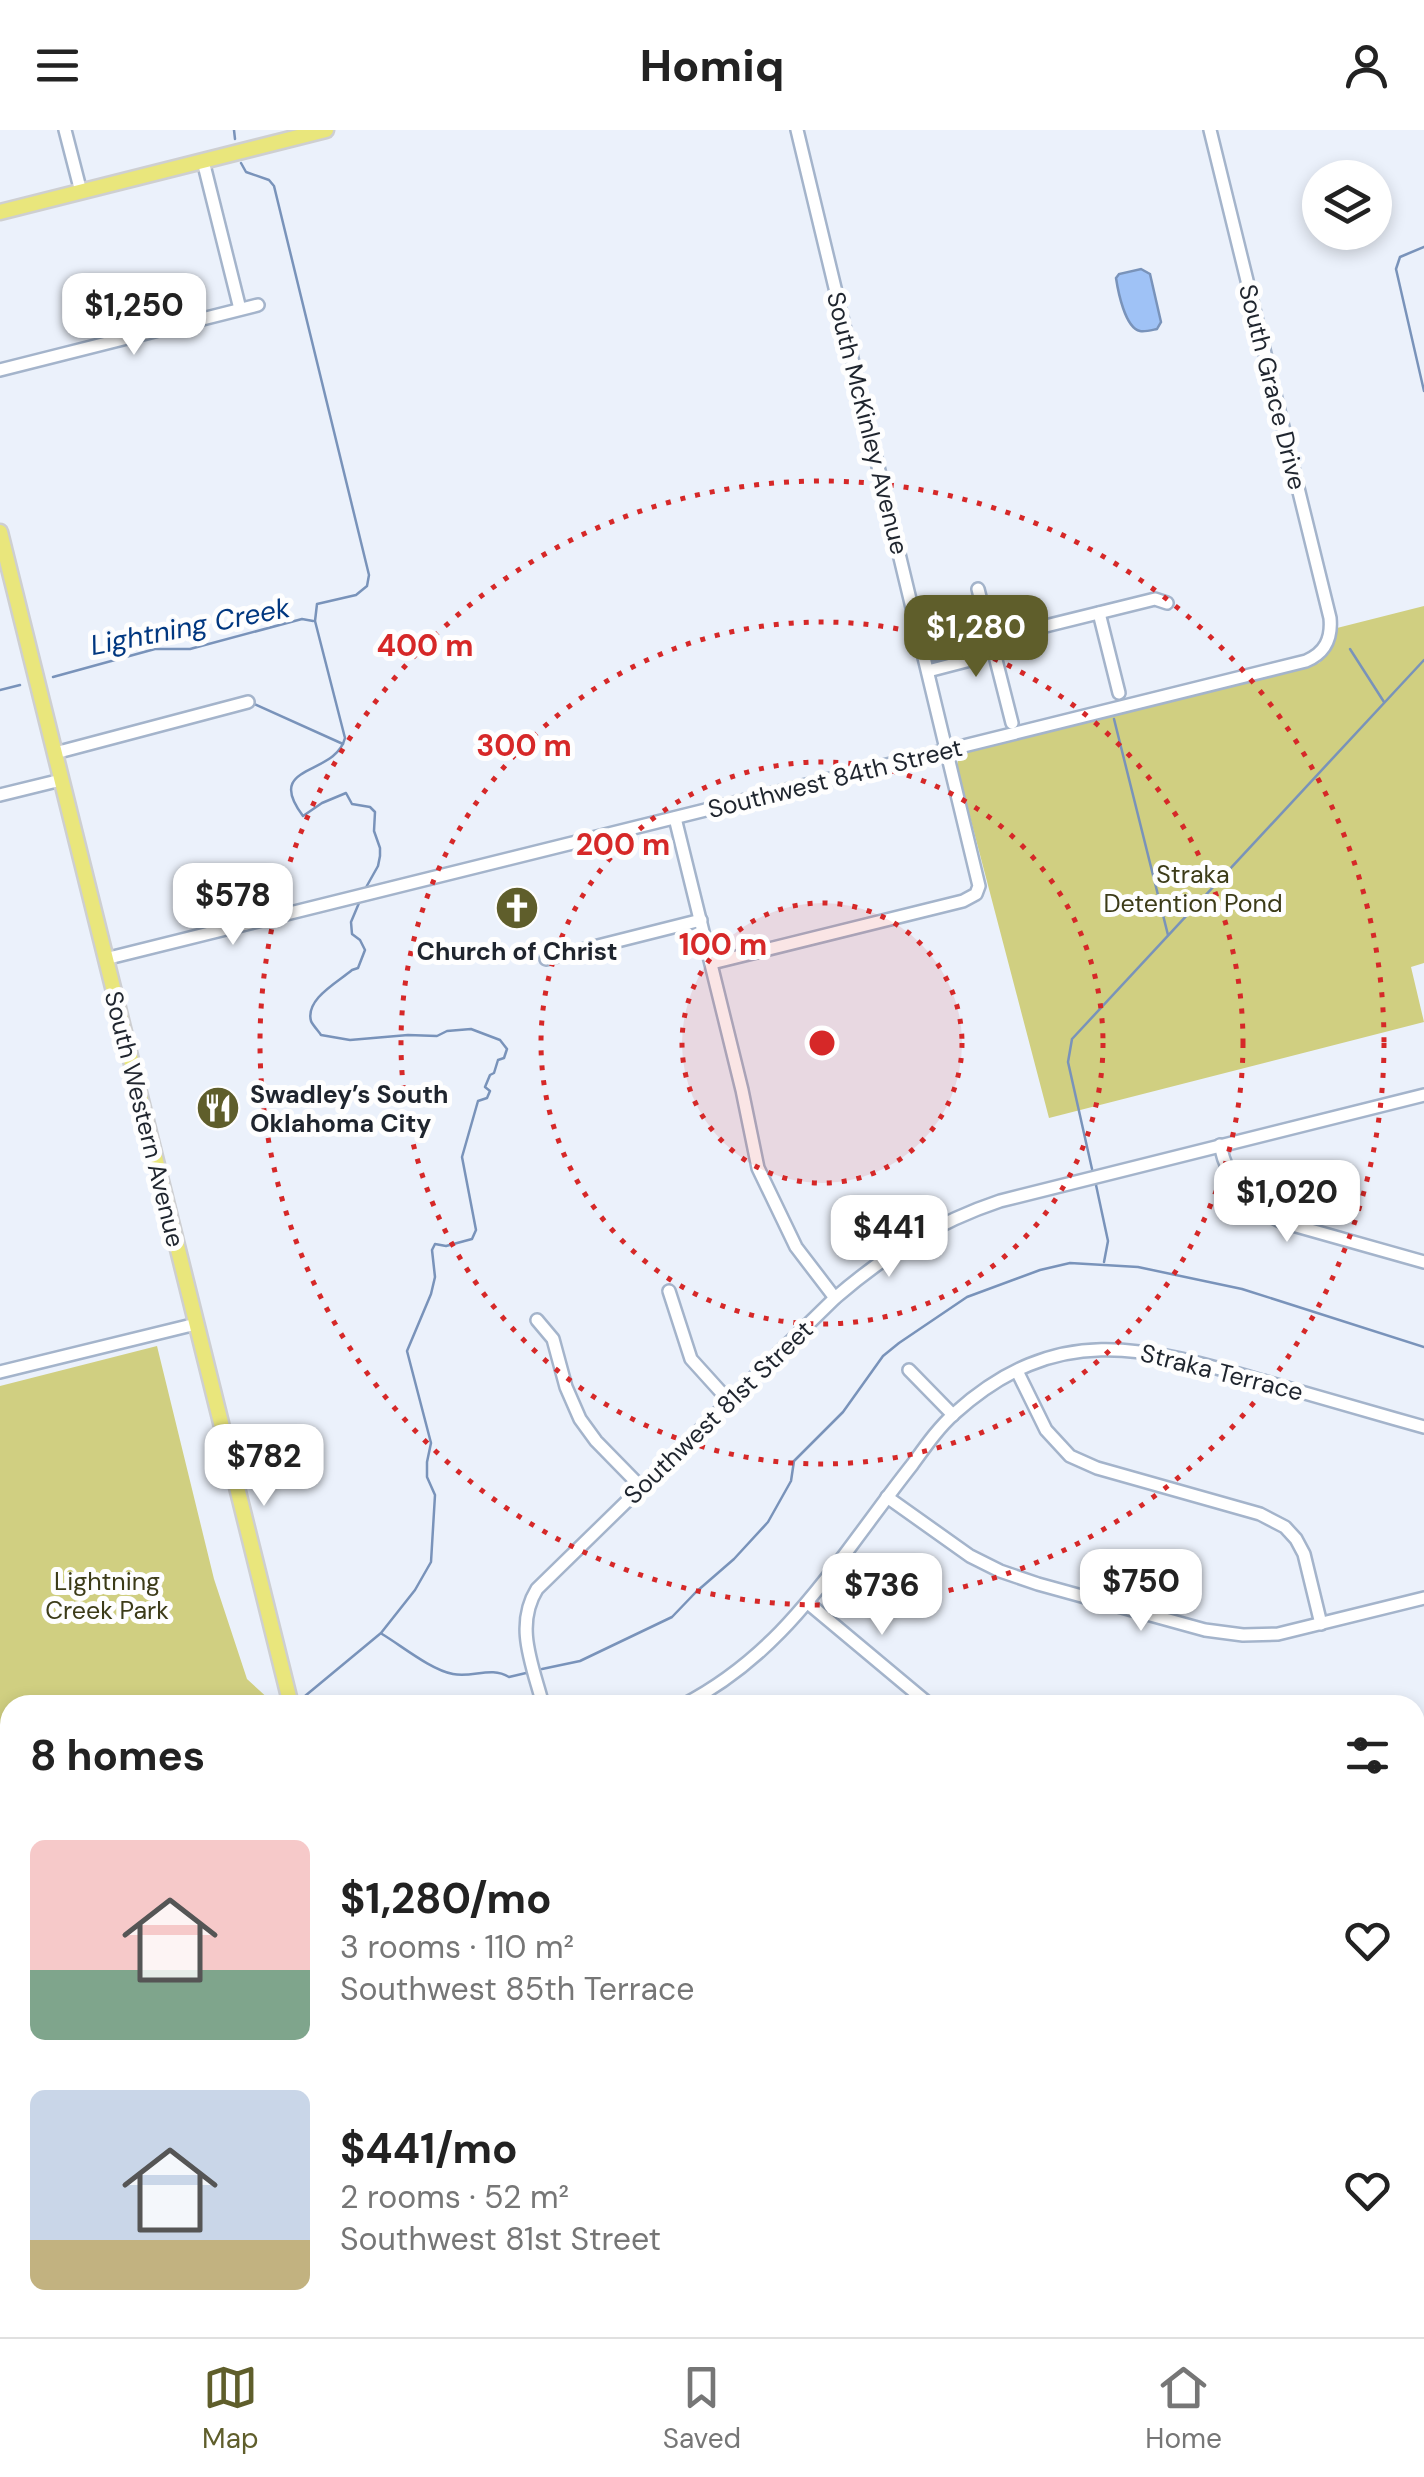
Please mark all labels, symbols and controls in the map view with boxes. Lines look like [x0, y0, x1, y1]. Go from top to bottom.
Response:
text: Homiq [640, 36, 784, 95]
icon: menu [30, 38, 85, 93]
icon: person [1339, 38, 1394, 93]
map controls [1302, 160, 1392, 250]
button: layers [1302, 160, 1392, 250]
pin: $1,250 [53, 273, 215, 358]
street label: South Grace Drive [1231, 281, 1314, 493]
text: $1,250 [84, 284, 184, 326]
street label: South McKinley Avenue [819, 288, 916, 558]
water label: Lightning Creek [87, 589, 294, 664]
pin: $1,280 [895, 595, 1057, 680]
text: $1,280 [926, 606, 1026, 648]
text: 400 m [376, 626, 474, 665]
text: 300 m [476, 726, 572, 765]
street label: Southwest 84th Street [704, 731, 966, 826]
text: 200 m [576, 825, 670, 864]
park label: Straka Detention Pond [1103, 858, 1283, 920]
pin: $578 [174, 863, 292, 948]
text: $578 [195, 874, 271, 916]
church icon: Church of Christ [494, 885, 540, 931]
text: 100 m [679, 925, 767, 964]
place label: Church of Christ [417, 935, 617, 968]
street label: South Western Avenue [97, 988, 192, 1250]
centre of rings [804, 1025, 840, 1061]
place label: Swadley’s South Oklahoma City [250, 1078, 448, 1140]
restaurant icon: Swadley’s South Oklahoma City [195, 1085, 241, 1131]
pin: $1,020 [1206, 1160, 1368, 1245]
text: $1,020 [1236, 1171, 1338, 1213]
pin: $441 [830, 1195, 948, 1280]
text: $441 [853, 1206, 925, 1248]
street label: Southwest 81st Street [617, 1313, 820, 1511]
street label: Straka Terrace [1137, 1336, 1307, 1409]
pin: $782 [205, 1424, 323, 1509]
text: $782 [227, 1435, 301, 1477]
pin: $750 [1082, 1549, 1200, 1634]
pin: $736 [823, 1553, 941, 1638]
text: $750 [1102, 1560, 1180, 1602]
text: $736 [844, 1564, 920, 1606]
park label: Lightning Creek Park [45, 1565, 169, 1627]
text: 8 homes [30, 1728, 205, 1783]
icon: filters [1340, 1728, 1395, 1783]
text: $1,280/mo [340, 1871, 552, 1926]
icon: home [110, 1880, 230, 2000]
icon: heart [1340, 1913, 1395, 1968]
text: 3 rooms · 110 m² [340, 1926, 574, 1968]
text: Southwest 85th Terrace [340, 1968, 694, 2010]
text: $441/mo [340, 2121, 518, 2176]
icon: home [110, 2130, 230, 2250]
icon: heart [1340, 2163, 1395, 2218]
text: 2 rooms · 52 m² [340, 2176, 569, 2218]
text: Southwest 81st Street [340, 2218, 661, 2260]
tab: Map [202, 2360, 258, 2457]
tab: Saved [663, 2360, 741, 2457]
tab: Home [1145, 2360, 1222, 2457]

